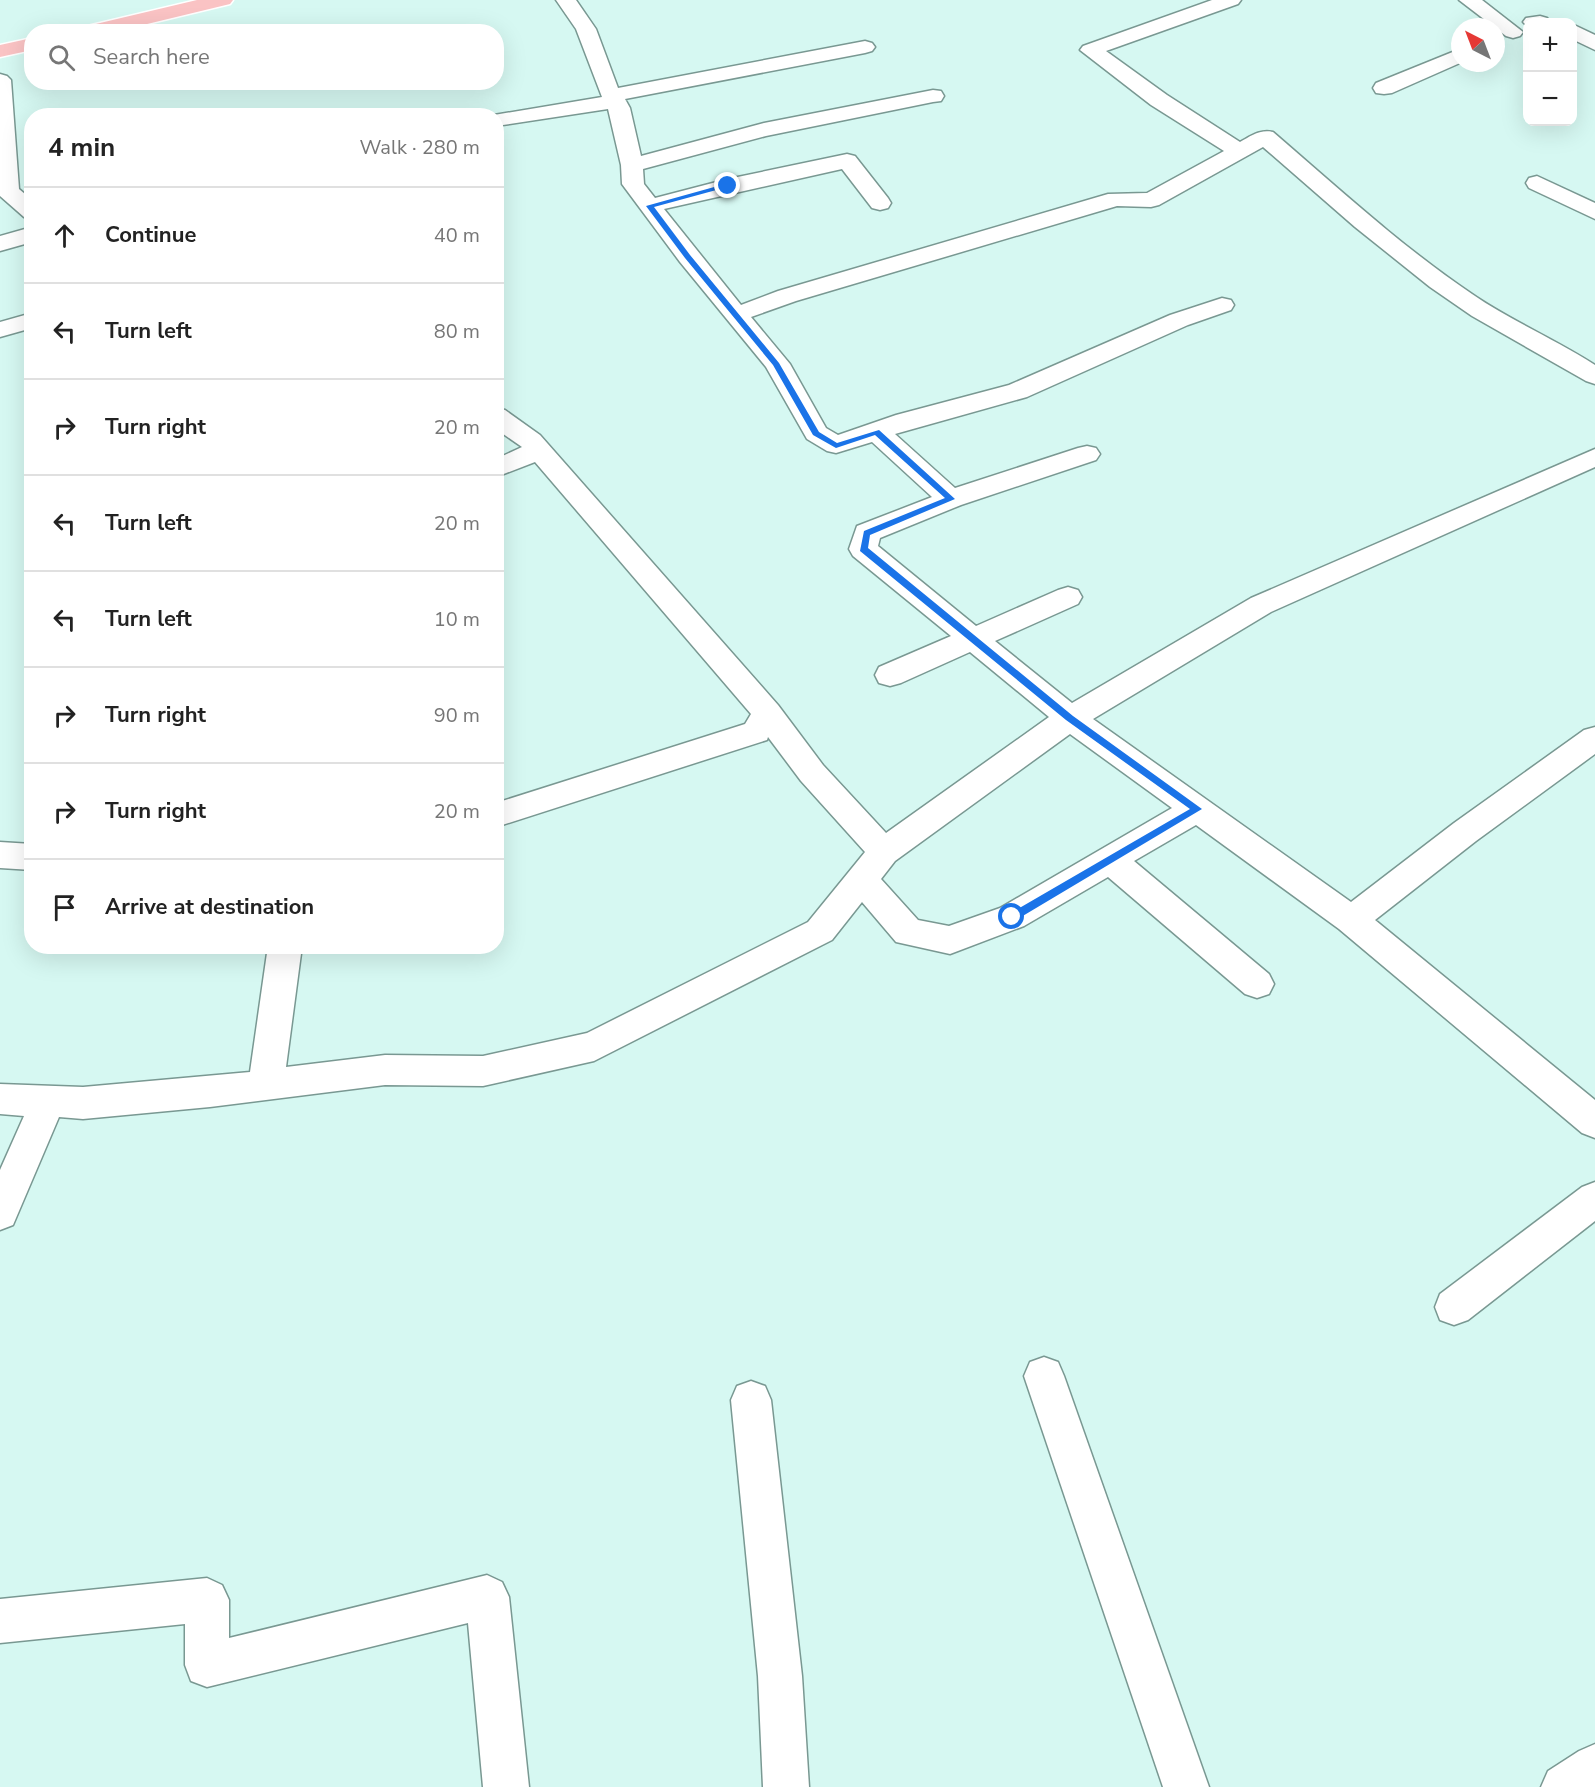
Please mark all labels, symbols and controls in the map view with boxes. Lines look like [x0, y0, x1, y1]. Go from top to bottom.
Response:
north arrow [1451, 18, 1505, 72]
map controls [1523, 18, 1577, 126]
button: + [1523, 18, 1577, 72]
search box [24, 24, 504, 90]
icon: search [45, 41, 78, 74]
text: Search here [93, 42, 210, 72]
button: − [1523, 72, 1577, 126]
text: 4 min [48, 130, 115, 165]
text: Walk · 280 m [360, 134, 480, 161]
route end [714, 172, 740, 198]
icon: ahead [48, 219, 81, 252]
text: Continue [105, 220, 196, 250]
text: 40 m [434, 222, 480, 249]
icon: left [48, 315, 81, 348]
text: Turn left [105, 316, 192, 346]
text: 80 m [434, 318, 480, 345]
icon: right [48, 411, 81, 444]
text: Turn right [105, 412, 206, 442]
text: 20 m [434, 414, 480, 441]
icon: left [48, 507, 81, 540]
text: Turn left [105, 508, 192, 538]
text: 20 m [434, 510, 480, 537]
icon: left [48, 603, 81, 636]
text: Turn left [105, 604, 192, 634]
text: 10 m [434, 606, 480, 633]
icon: right [48, 699, 81, 732]
text: Turn right [105, 700, 206, 730]
text: 90 m [434, 702, 480, 729]
icon: right [48, 795, 81, 828]
text: Turn right [105, 796, 206, 826]
text: 20 m [434, 798, 480, 825]
icon: arrive [48, 891, 81, 924]
text: Arrive at destination [105, 892, 314, 922]
route start [998, 903, 1024, 929]

